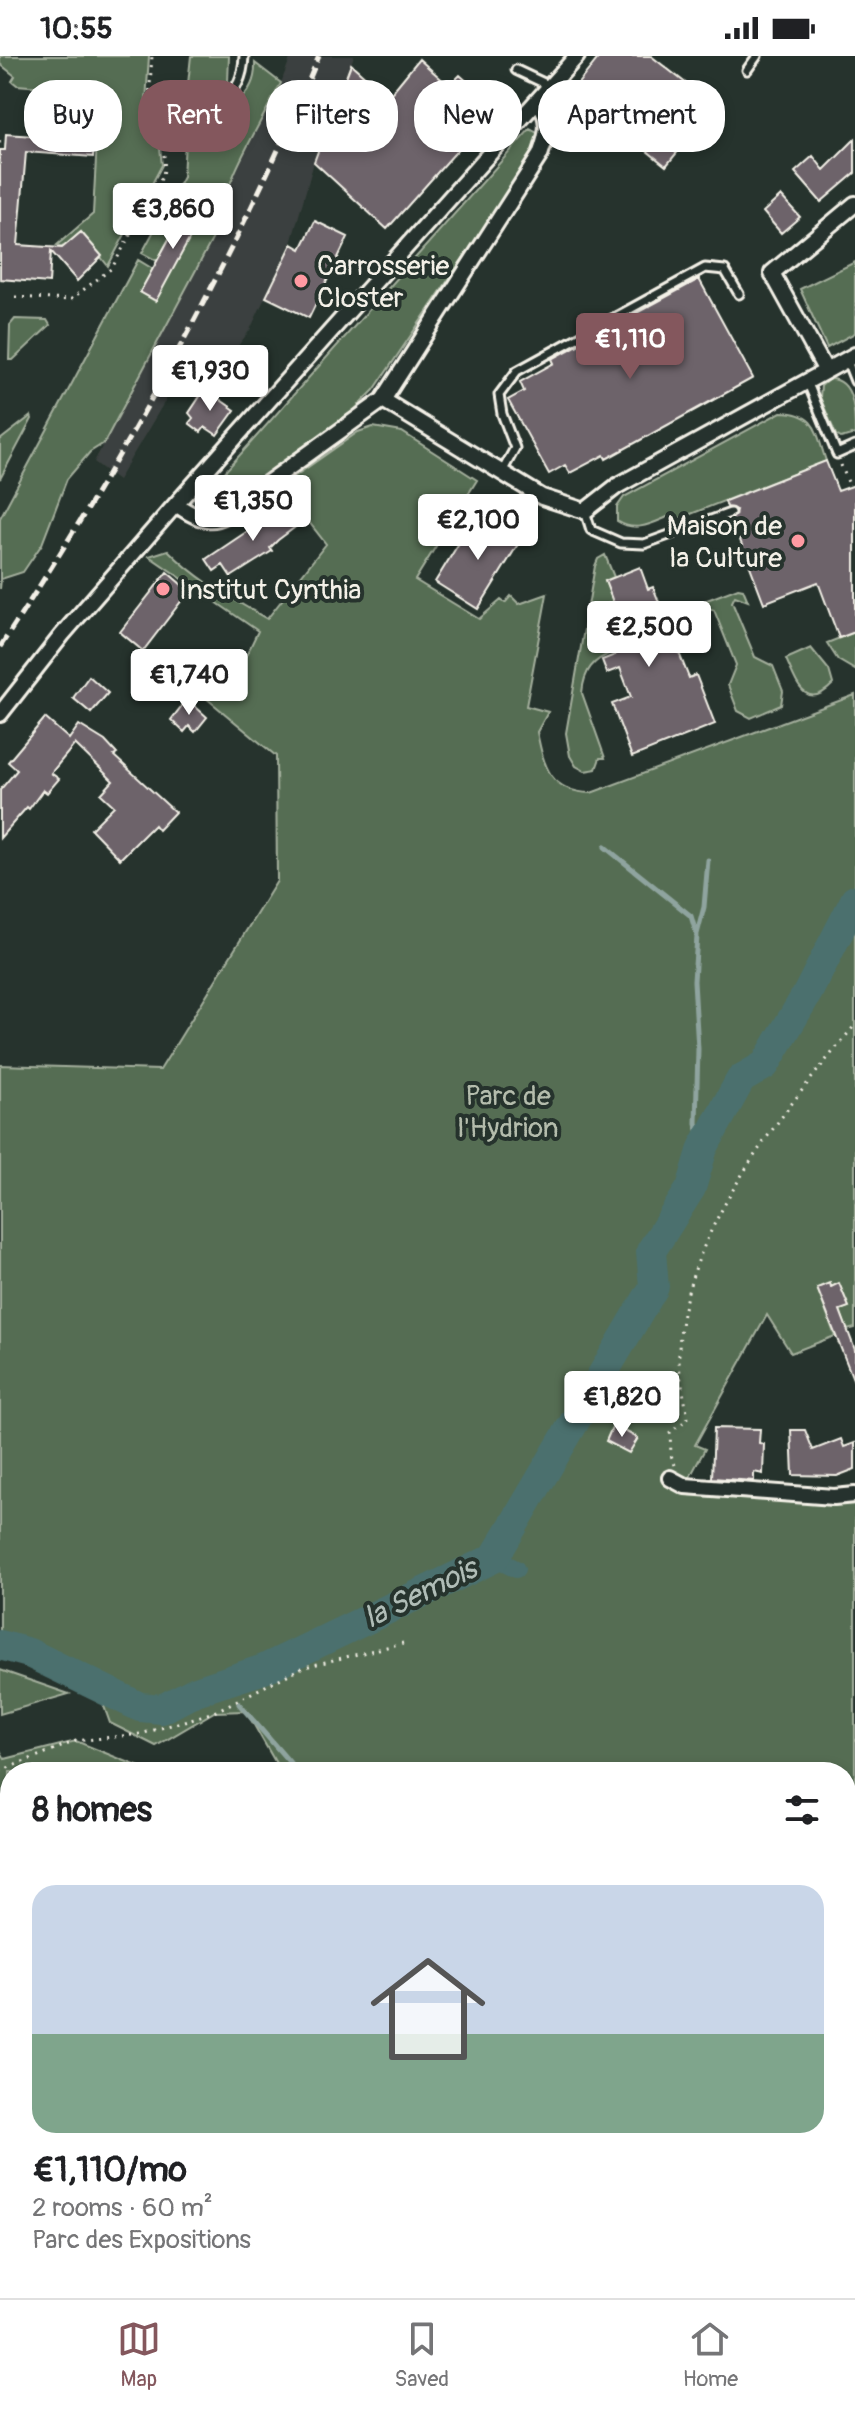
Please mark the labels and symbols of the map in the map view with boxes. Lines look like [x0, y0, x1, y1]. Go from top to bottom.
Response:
pin: €3,860 [108, 183, 238, 251]
place label: Carrosserie Closter [317, 249, 450, 316]
marker: Carrosserie Closter [292, 272, 310, 290]
pin: €1,110 [565, 313, 695, 381]
pin: €1,930 [145, 345, 275, 413]
pin: €1,350 [188, 475, 318, 543]
pin: €2,100 [413, 494, 543, 562]
place label: Maison de la Culture [667, 509, 782, 576]
marker: Maison de la Culture [789, 532, 807, 550]
place label: Institut Cynthia [179, 573, 361, 608]
marker: Institut Cynthia [154, 580, 172, 598]
pin: €2,500 [584, 601, 714, 669]
pin: €1,740 [124, 649, 254, 717]
park label: Parc de l'Hydrion [457, 1079, 559, 1146]
pin: €1,820 [557, 1371, 687, 1439]
water label: la Semois [358, 1549, 486, 1637]

